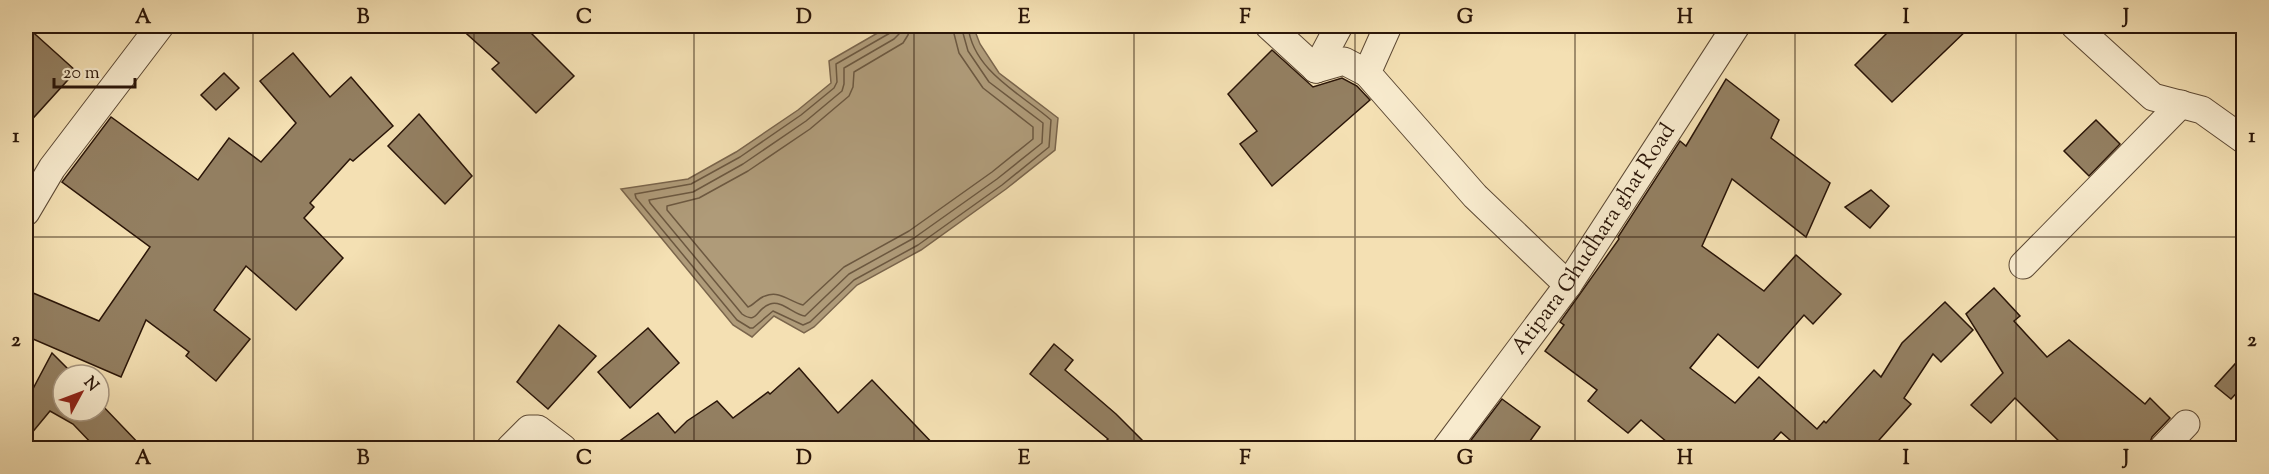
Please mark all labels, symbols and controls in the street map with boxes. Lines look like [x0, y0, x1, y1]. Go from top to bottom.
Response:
text: A [135, 4, 152, 33]
text: B [357, 4, 370, 33]
text: C [576, 4, 592, 33]
text: D [796, 4, 812, 33]
text: E [1018, 4, 1031, 33]
text: F [1239, 4, 1251, 33]
text: G [1457, 4, 1474, 33]
text: H [1677, 4, 1693, 33]
text: I [1903, 4, 1910, 33]
text: J [2121, 4, 2129, 33]
scale bar [54, 51, 135, 89]
text: 20 m [63, 61, 100, 87]
street label: Atipara Ghudhara ghat Road [1505, 118, 1684, 362]
text: 1 [13, 123, 20, 152]
text: 1 [2249, 123, 2256, 152]
text: 2 [11, 327, 21, 356]
text: 2 [2247, 327, 2257, 356]
north arrow [51, 363, 111, 423]
text: N [78, 372, 103, 397]
text: A [135, 445, 152, 474]
text: B [357, 445, 370, 474]
text: C [576, 445, 592, 474]
text: D [796, 445, 812, 474]
text: E [1018, 445, 1031, 474]
text: F [1239, 445, 1251, 474]
text: G [1457, 445, 1474, 474]
text: H [1677, 445, 1693, 474]
text: I [1903, 445, 1910, 474]
text: J [2121, 445, 2129, 474]

